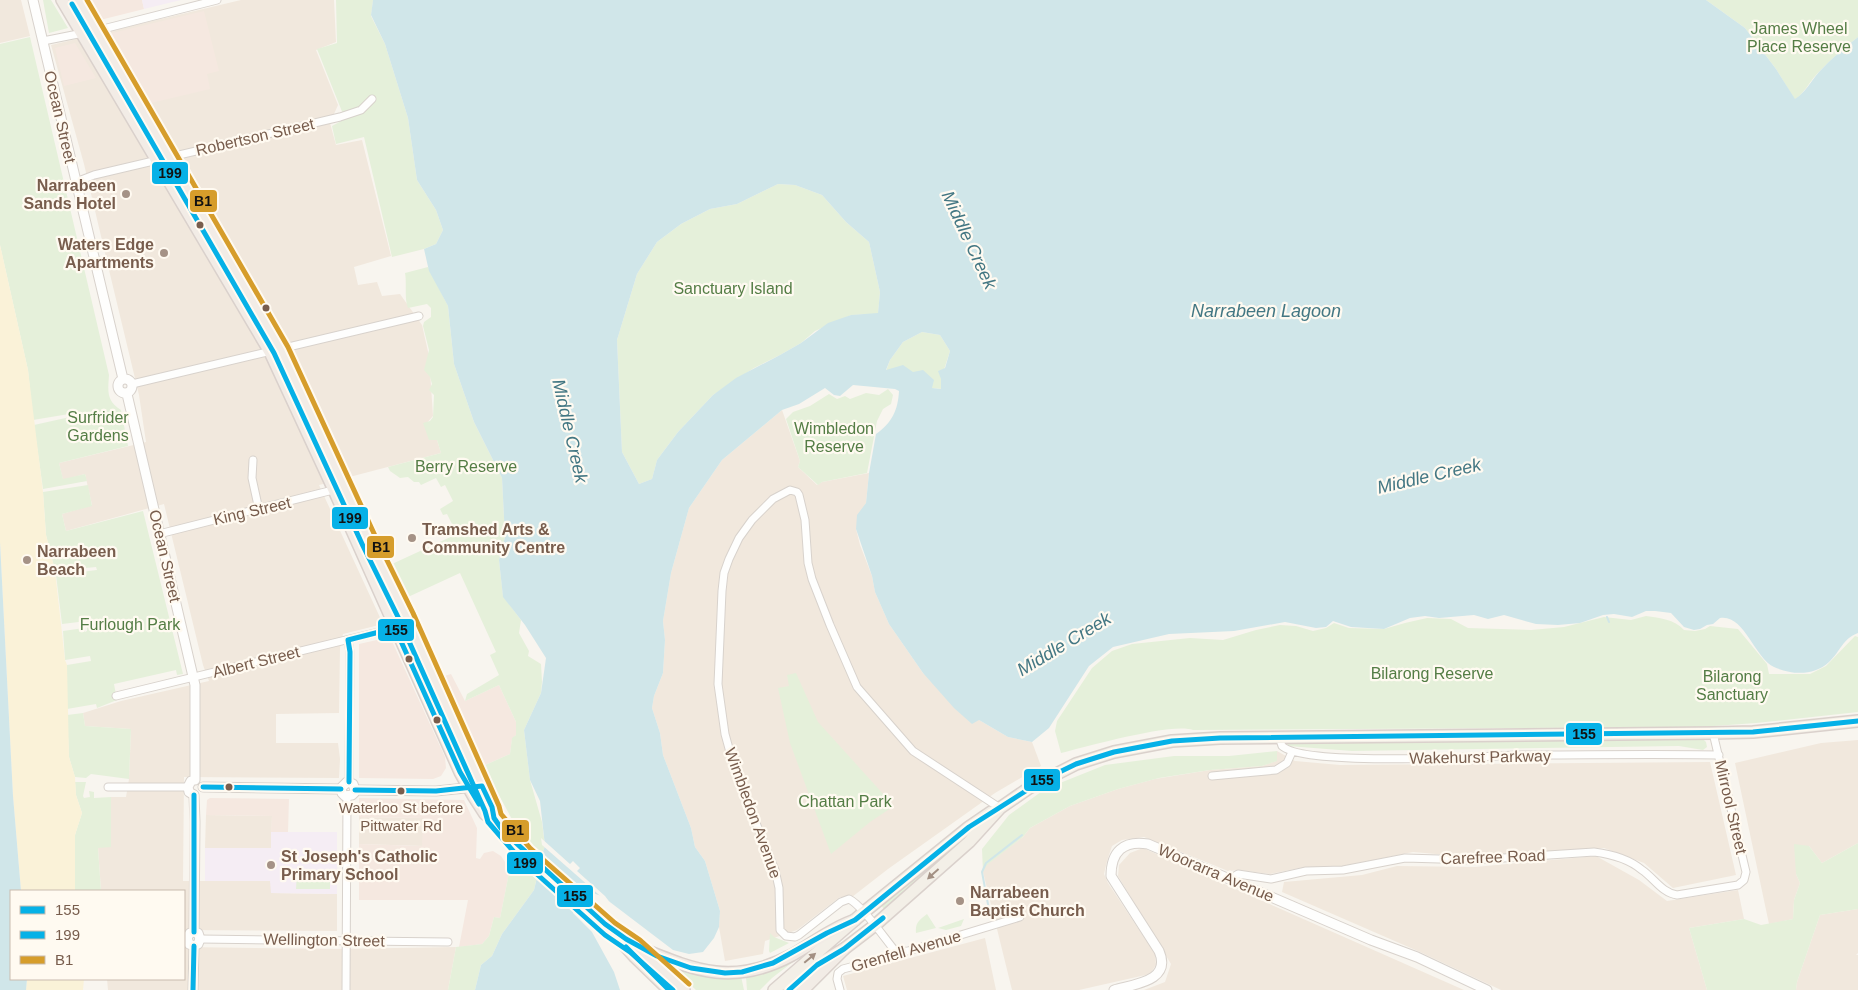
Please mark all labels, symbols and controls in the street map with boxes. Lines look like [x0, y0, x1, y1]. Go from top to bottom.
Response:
park label: James Wheel Place Reserve [1747, 20, 1851, 55]
street label: Ocean Street [41, 69, 79, 165]
street label: Robertson Street [194, 115, 316, 159]
line badge: 199 [151, 161, 189, 185]
text: 199 [158, 165, 182, 181]
place label: Narrabeen Sands Hotel [24, 177, 116, 212]
marker: Narrabeen Sands Hotel [120, 188, 132, 200]
water label: Middle Creek [938, 188, 1001, 293]
line badge: B1 [189, 189, 218, 213]
text: B1 [194, 193, 212, 209]
unlabelled marker [195, 220, 205, 230]
place label: Waters Edge Apartments [58, 236, 154, 271]
marker: Waters Edge Apartments [158, 247, 170, 259]
park label: Sanctuary Island [673, 280, 793, 297]
water label: Narrabeen Lagoon [1191, 301, 1341, 321]
unlabelled marker [261, 303, 271, 313]
water label: Middle Creek [548, 377, 592, 486]
park label: Surfrider Gardens [67, 409, 129, 444]
park label: Wimbledon Reserve [794, 420, 874, 455]
water label: Middle Creek [1375, 454, 1484, 498]
park label: Berry Reserve [415, 458, 517, 475]
street label: King Street [212, 494, 293, 528]
line badge: 199 [331, 506, 369, 530]
street label: Ocean Street [146, 508, 184, 604]
text: 199 [338, 510, 362, 526]
place label: Tramshed Arts & Community Centre [422, 521, 565, 556]
marker: Tramshed Arts & Community Centre [406, 532, 418, 544]
line badge: B1 [366, 535, 395, 559]
text: B1 [372, 539, 390, 555]
place label: Narrabeen Beach [37, 543, 116, 578]
marker: Narrabeen Beach [21, 554, 33, 566]
water label: Middle Creek [1013, 608, 1115, 680]
park label: Furlough Park [80, 616, 181, 633]
line badge: 155 [377, 618, 415, 642]
text: 155 [384, 622, 408, 638]
street label: Albert Street [211, 643, 302, 681]
unlabelled marker [404, 654, 414, 664]
park label: Bilarong Reserve [1371, 665, 1493, 682]
park label: Bilarong Sanctuary [1696, 668, 1768, 703]
unlabelled marker [432, 715, 442, 725]
line badge: 155 [1565, 722, 1603, 746]
text: 155 [1572, 726, 1596, 742]
street label: Wimbledon Avenue [721, 745, 785, 881]
street label: Wakehurst Parkway [1409, 747, 1551, 767]
street label: Mirrool Street [1712, 758, 1750, 856]
line badge: 155 [1023, 768, 1061, 792]
text: 155 [1030, 772, 1054, 788]
unlabelled marker [224, 782, 234, 792]
marker: Waterloo St before Pittwater Rd [396, 786, 406, 796]
park label: Chattan Park [798, 793, 893, 810]
place label: Waterloo St before Pittwater Rd [339, 799, 463, 834]
line badge: B1 [501, 819, 530, 843]
text: B1 [506, 822, 524, 838]
street label: Woorarra Avenue [1156, 841, 1276, 905]
street label: Carefree Road [1440, 847, 1546, 867]
place label: St Joseph's Catholic Primary School [281, 848, 438, 883]
line badge: 199 [506, 851, 544, 875]
text: 199 [513, 855, 537, 871]
marker: St Joseph's Catholic Primary School [265, 859, 277, 871]
one-way arrow [927, 868, 939, 880]
line badge: 155 [556, 884, 594, 908]
place label: Narrabeen Baptist Church [970, 884, 1085, 919]
text: 155 [563, 888, 587, 904]
legend [10, 890, 185, 980]
marker: Narrabeen Baptist Church [954, 895, 966, 907]
text: 155 [55, 901, 80, 918]
text: 199 [55, 926, 80, 943]
street label: Grenfell Avenue [849, 927, 963, 975]
street label: Wellington Street [263, 930, 385, 950]
text: B1 [55, 951, 73, 968]
one-way arrow [803, 952, 816, 963]

